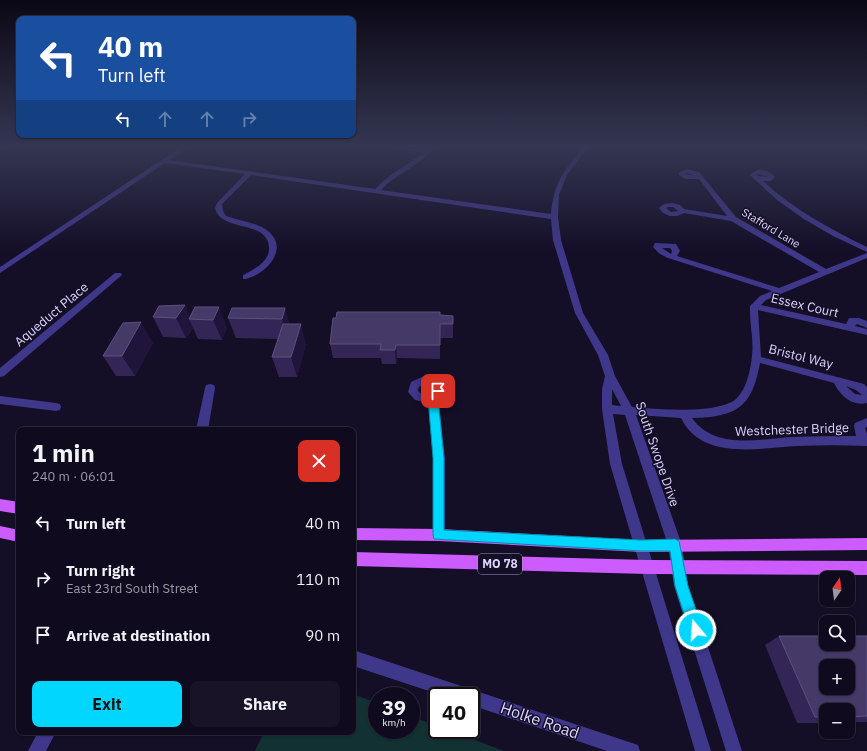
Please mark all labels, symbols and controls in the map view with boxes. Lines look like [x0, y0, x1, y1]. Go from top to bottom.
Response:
text: 40 m [98, 28, 163, 65]
icon: left [32, 32, 84, 84]
text: Turn left [98, 64, 166, 87]
icon: left [112, 108, 134, 130]
icon: ahead [154, 108, 176, 130]
icon: ahead [196, 108, 218, 130]
icon: right [238, 108, 260, 130]
street label: Stafford Lane [739, 205, 803, 251]
street label: Aqueduct Place [11, 278, 92, 350]
street label: Essex Court [769, 289, 840, 322]
street label: Bristol Way [767, 340, 835, 373]
pin [421, 374, 455, 408]
icon: arrive [427, 380, 449, 402]
street label: South Swope Drive [632, 399, 683, 509]
street label: Westchester Bridge [735, 419, 849, 440]
text: 1 min [32, 437, 95, 469]
button: close [298, 440, 340, 482]
text: 240 m · 06:01 [32, 468, 115, 485]
icon: left [32, 512, 54, 534]
text: Turn left [66, 514, 126, 533]
text: 40 m [305, 514, 340, 533]
road number: MO 78 [478, 554, 522, 574]
text: Turn right [66, 561, 135, 580]
icon: right [32, 568, 54, 590]
text: 110 m [296, 570, 340, 589]
north arrow [819, 571, 855, 607]
map controls [819, 571, 855, 739]
text: East 23rd South Street [66, 580, 198, 597]
position arrow [675, 609, 717, 651]
button: search [819, 615, 855, 651]
icon: arrive [32, 624, 54, 646]
text: Arrive at destination [66, 626, 210, 645]
text: 90 m [305, 626, 340, 645]
button: + [819, 659, 855, 695]
button: Exit [32, 681, 182, 727]
button: Share [190, 681, 340, 727]
speed limit sign: 40 [428, 687, 480, 739]
text: 39 [382, 694, 406, 721]
street label: Holke Road [498, 697, 582, 743]
button: − [819, 703, 855, 739]
text: km/h [382, 716, 406, 729]

